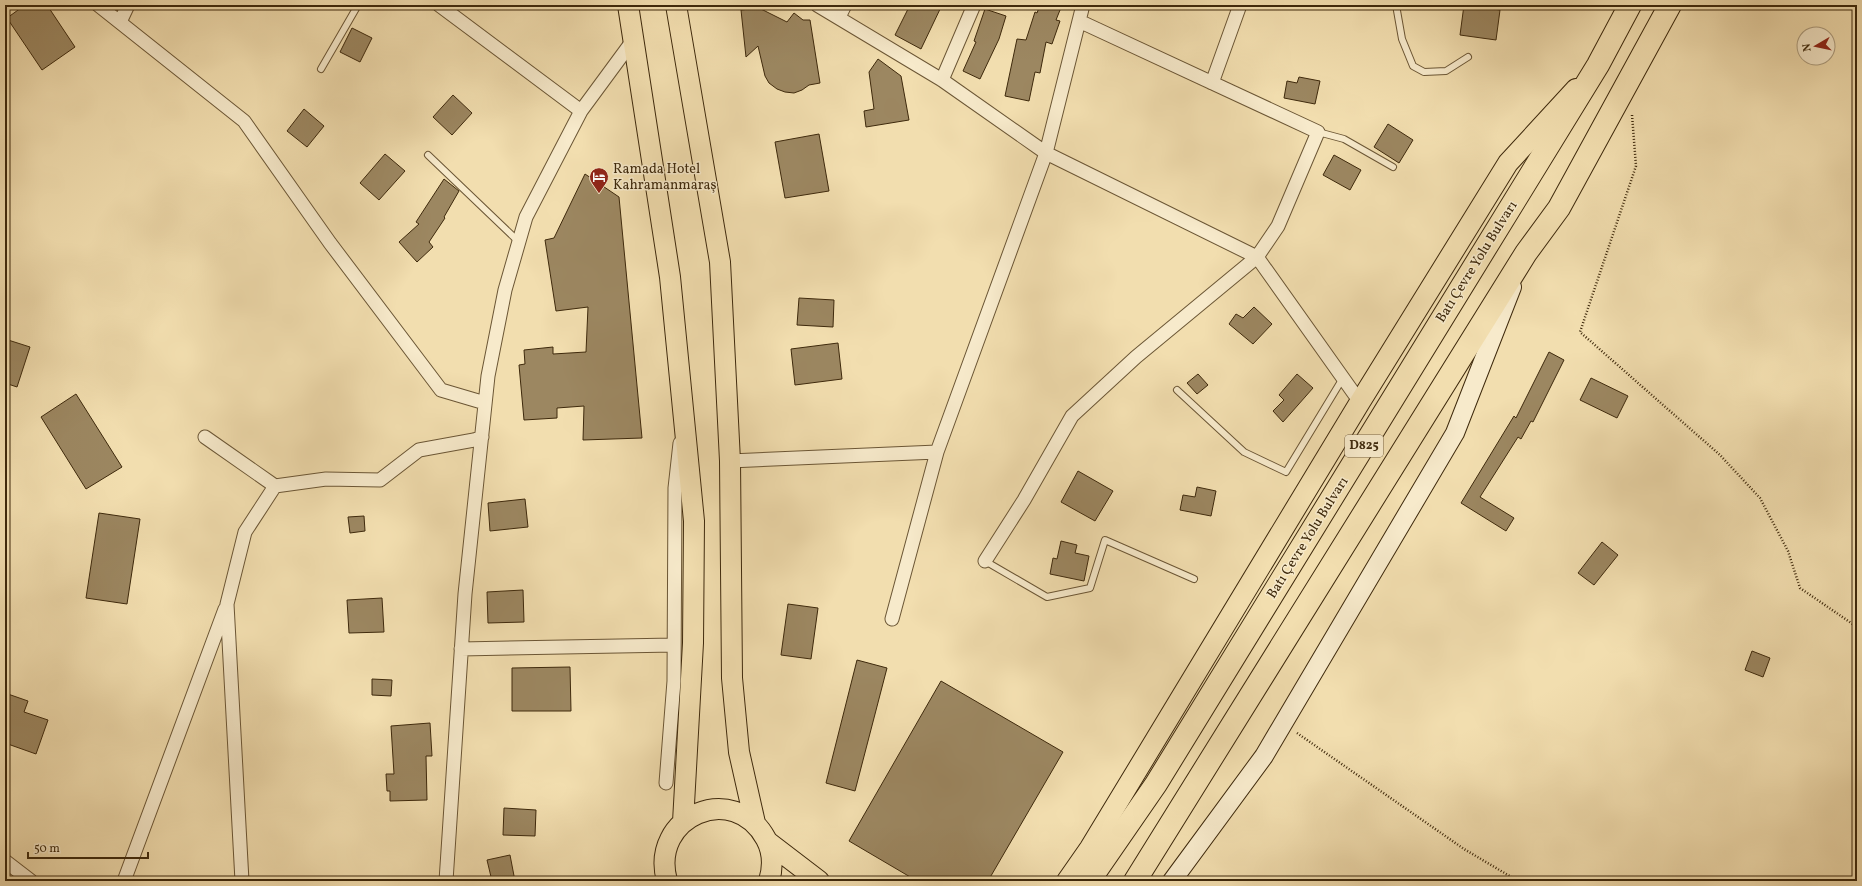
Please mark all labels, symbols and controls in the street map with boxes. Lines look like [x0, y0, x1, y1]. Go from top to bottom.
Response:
north arrow [1796, 26, 1836, 66]
text: N [1800, 42, 1816, 52]
place label: Ramada Hotel Kahramanmaraş [613, 160, 717, 195]
hotel icon: Ramada Hotel Kahramanmaraş [588, 166, 610, 194]
street label: Batı Çevre Yolu Bulvarı [1432, 197, 1522, 327]
road number: D825 [1345, 435, 1383, 457]
street label: Batı Çevre Yolu Bulvarı [1263, 473, 1353, 603]
scale bar [28, 834, 148, 860]
text: 50 m [34, 841, 60, 857]

